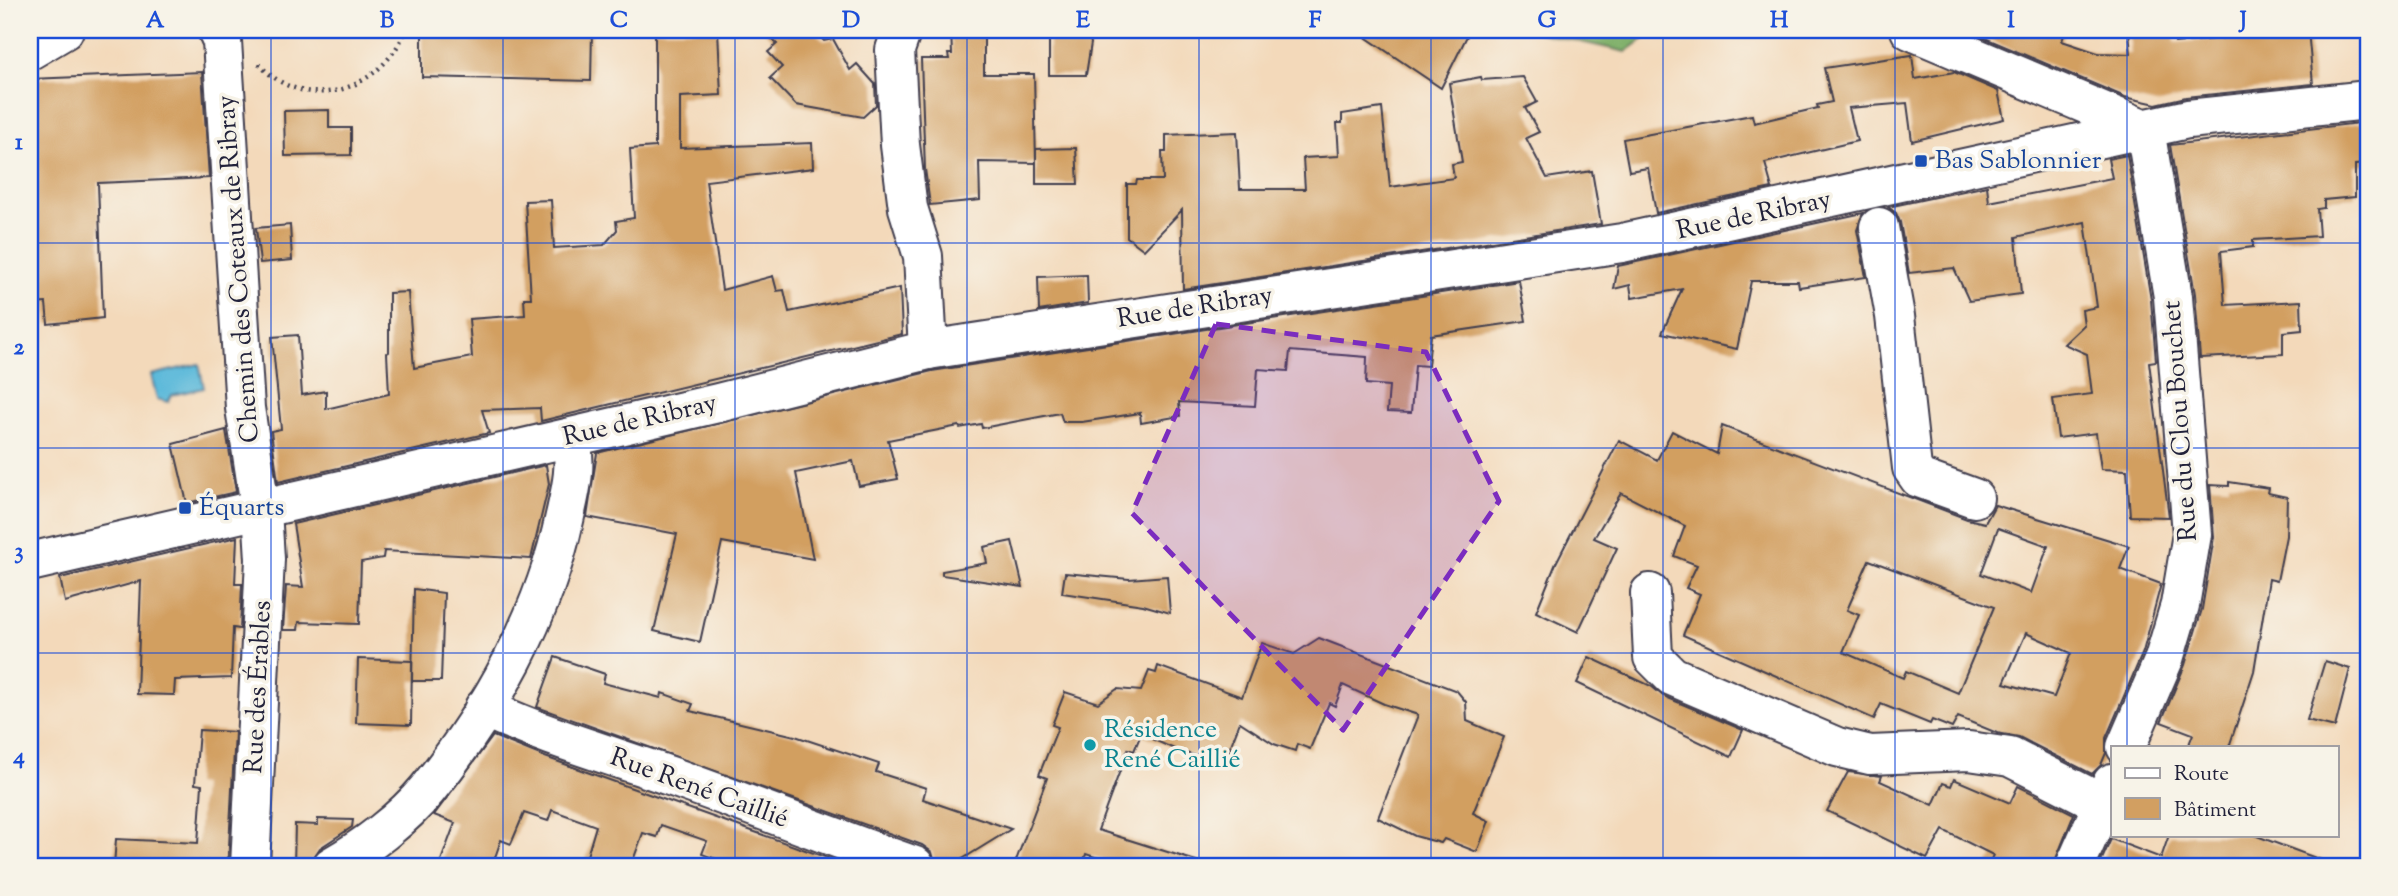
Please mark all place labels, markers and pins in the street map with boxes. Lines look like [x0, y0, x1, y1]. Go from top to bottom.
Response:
place label: Bas Sablonnier [1935, 143, 2102, 180]
marker: Bas Sablonnier [1913, 153, 1929, 169]
place label: Équarts [199, 490, 284, 527]
marker: Équarts [177, 500, 193, 516]
place label: Résidence René Caillié [1104, 712, 1241, 779]
marker: Résidence René Caillié [1082, 737, 1098, 753]

